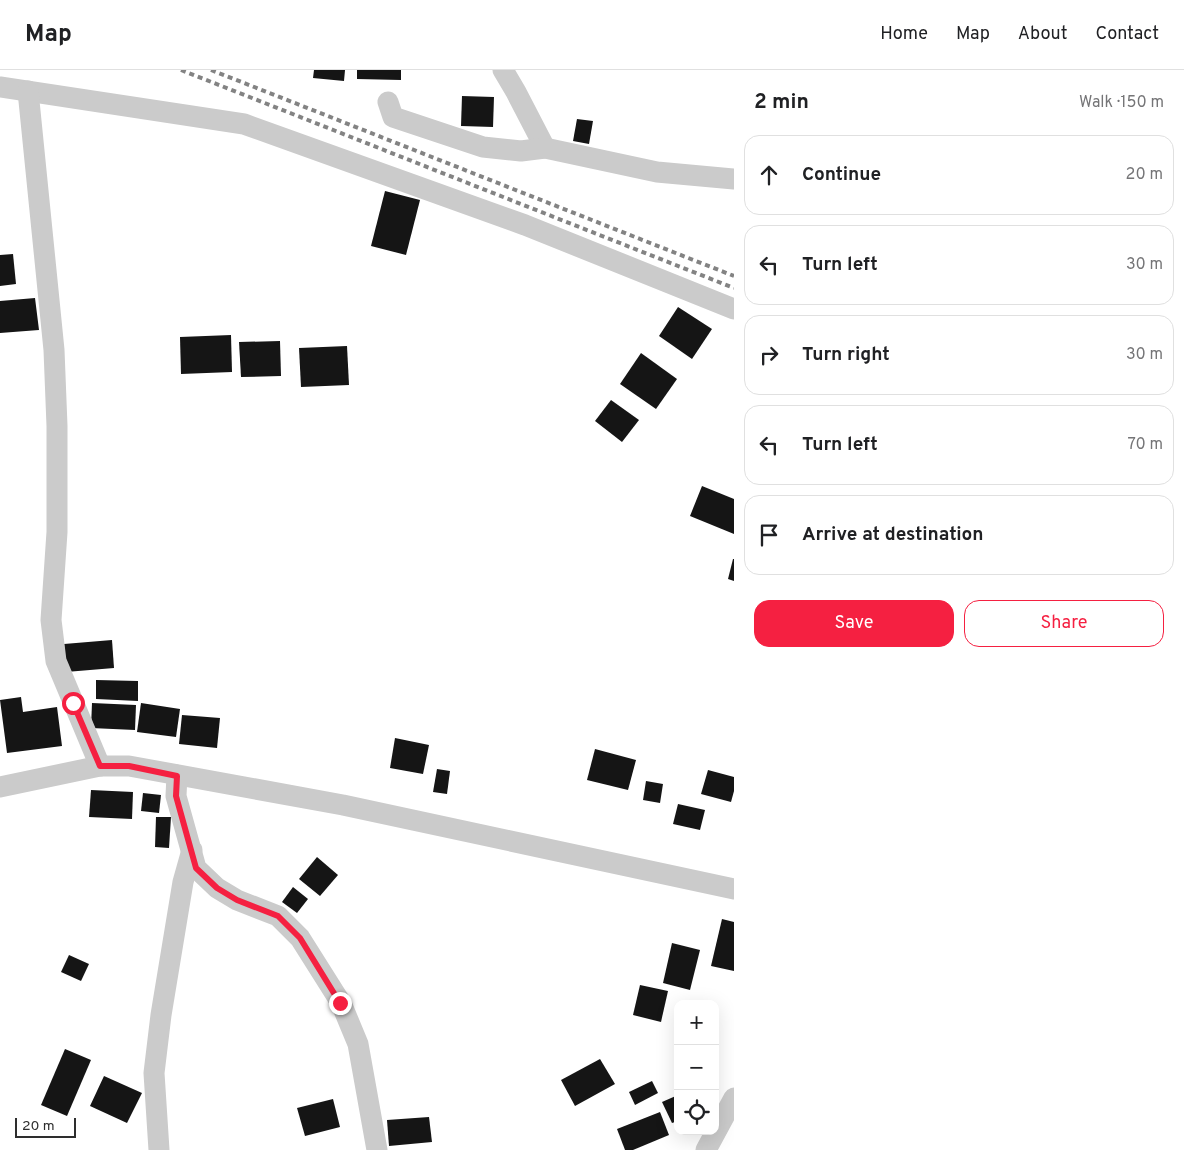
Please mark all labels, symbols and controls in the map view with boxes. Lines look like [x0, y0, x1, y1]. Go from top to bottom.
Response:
text: Map [25, 20, 72, 50]
text: Home [880, 23, 928, 46]
text: Map [956, 23, 990, 46]
text: About [1018, 23, 1067, 46]
text: Contact [1095, 23, 1159, 46]
text: 2 min [754, 89, 809, 116]
text: Walk · 150 m [1079, 93, 1164, 113]
icon: ahead [755, 161, 783, 189]
text: Continue [802, 163, 881, 187]
text: 20 m [1126, 165, 1163, 185]
icon: left [755, 251, 783, 279]
text: Turn left [802, 253, 878, 277]
text: 30 m [1126, 255, 1163, 275]
icon: right [755, 341, 783, 369]
text: Turn right [802, 343, 890, 367]
text: 30 m [1126, 345, 1163, 365]
icon: left [755, 431, 783, 459]
text: Turn left [802, 433, 878, 457]
text: 70 m [1128, 435, 1163, 455]
icon: arrive [755, 521, 783, 549]
text: Arrive at destination [802, 523, 983, 547]
button: Save [754, 600, 954, 647]
button: Share [964, 600, 1164, 647]
route start [62, 692, 85, 715]
route end [329, 992, 352, 1015]
map controls [674, 1000, 719, 1135]
button: + [674, 1000, 719, 1045]
button: − [674, 1045, 719, 1090]
button: locate [674, 1090, 719, 1135]
scale bar [15, 1115, 76, 1138]
text: 20 m [22, 1118, 55, 1135]

